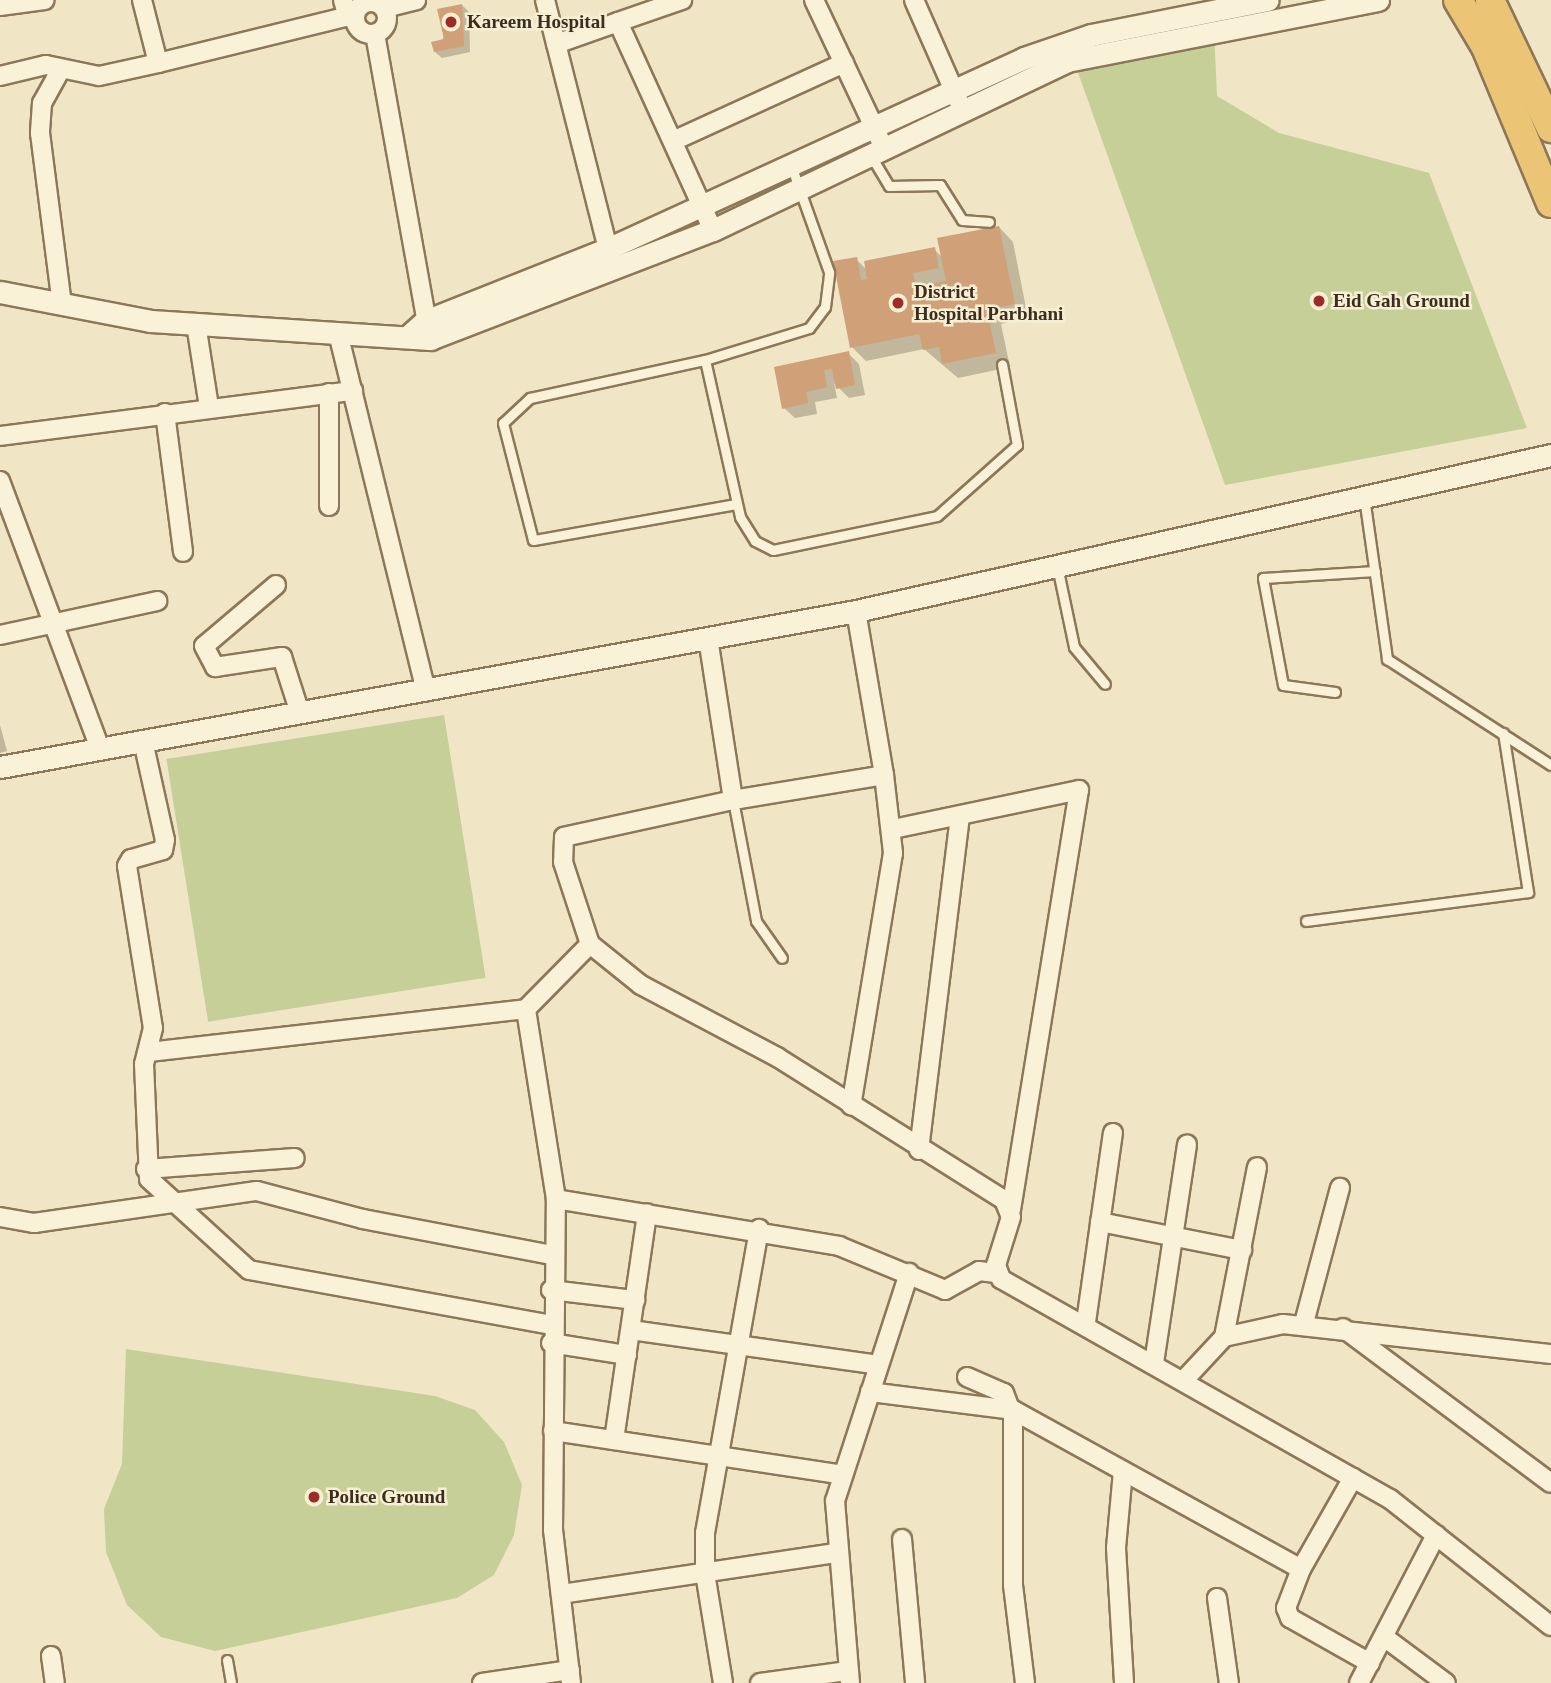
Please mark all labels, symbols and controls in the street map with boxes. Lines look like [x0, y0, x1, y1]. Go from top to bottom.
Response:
place label: Kareem Hospital [467, 11, 605, 33]
marker: Kareem Hospital [441, 12, 461, 32]
place label: District Hospital Parbhani [914, 281, 1063, 325]
place label: Eid Gah Ground [1333, 290, 1470, 312]
marker: District Hospital Parbhani [888, 293, 908, 313]
marker: Eid Gah Ground [1311, 293, 1327, 309]
place label: Police Ground [328, 1486, 445, 1508]
marker: Police Ground [306, 1489, 322, 1505]

